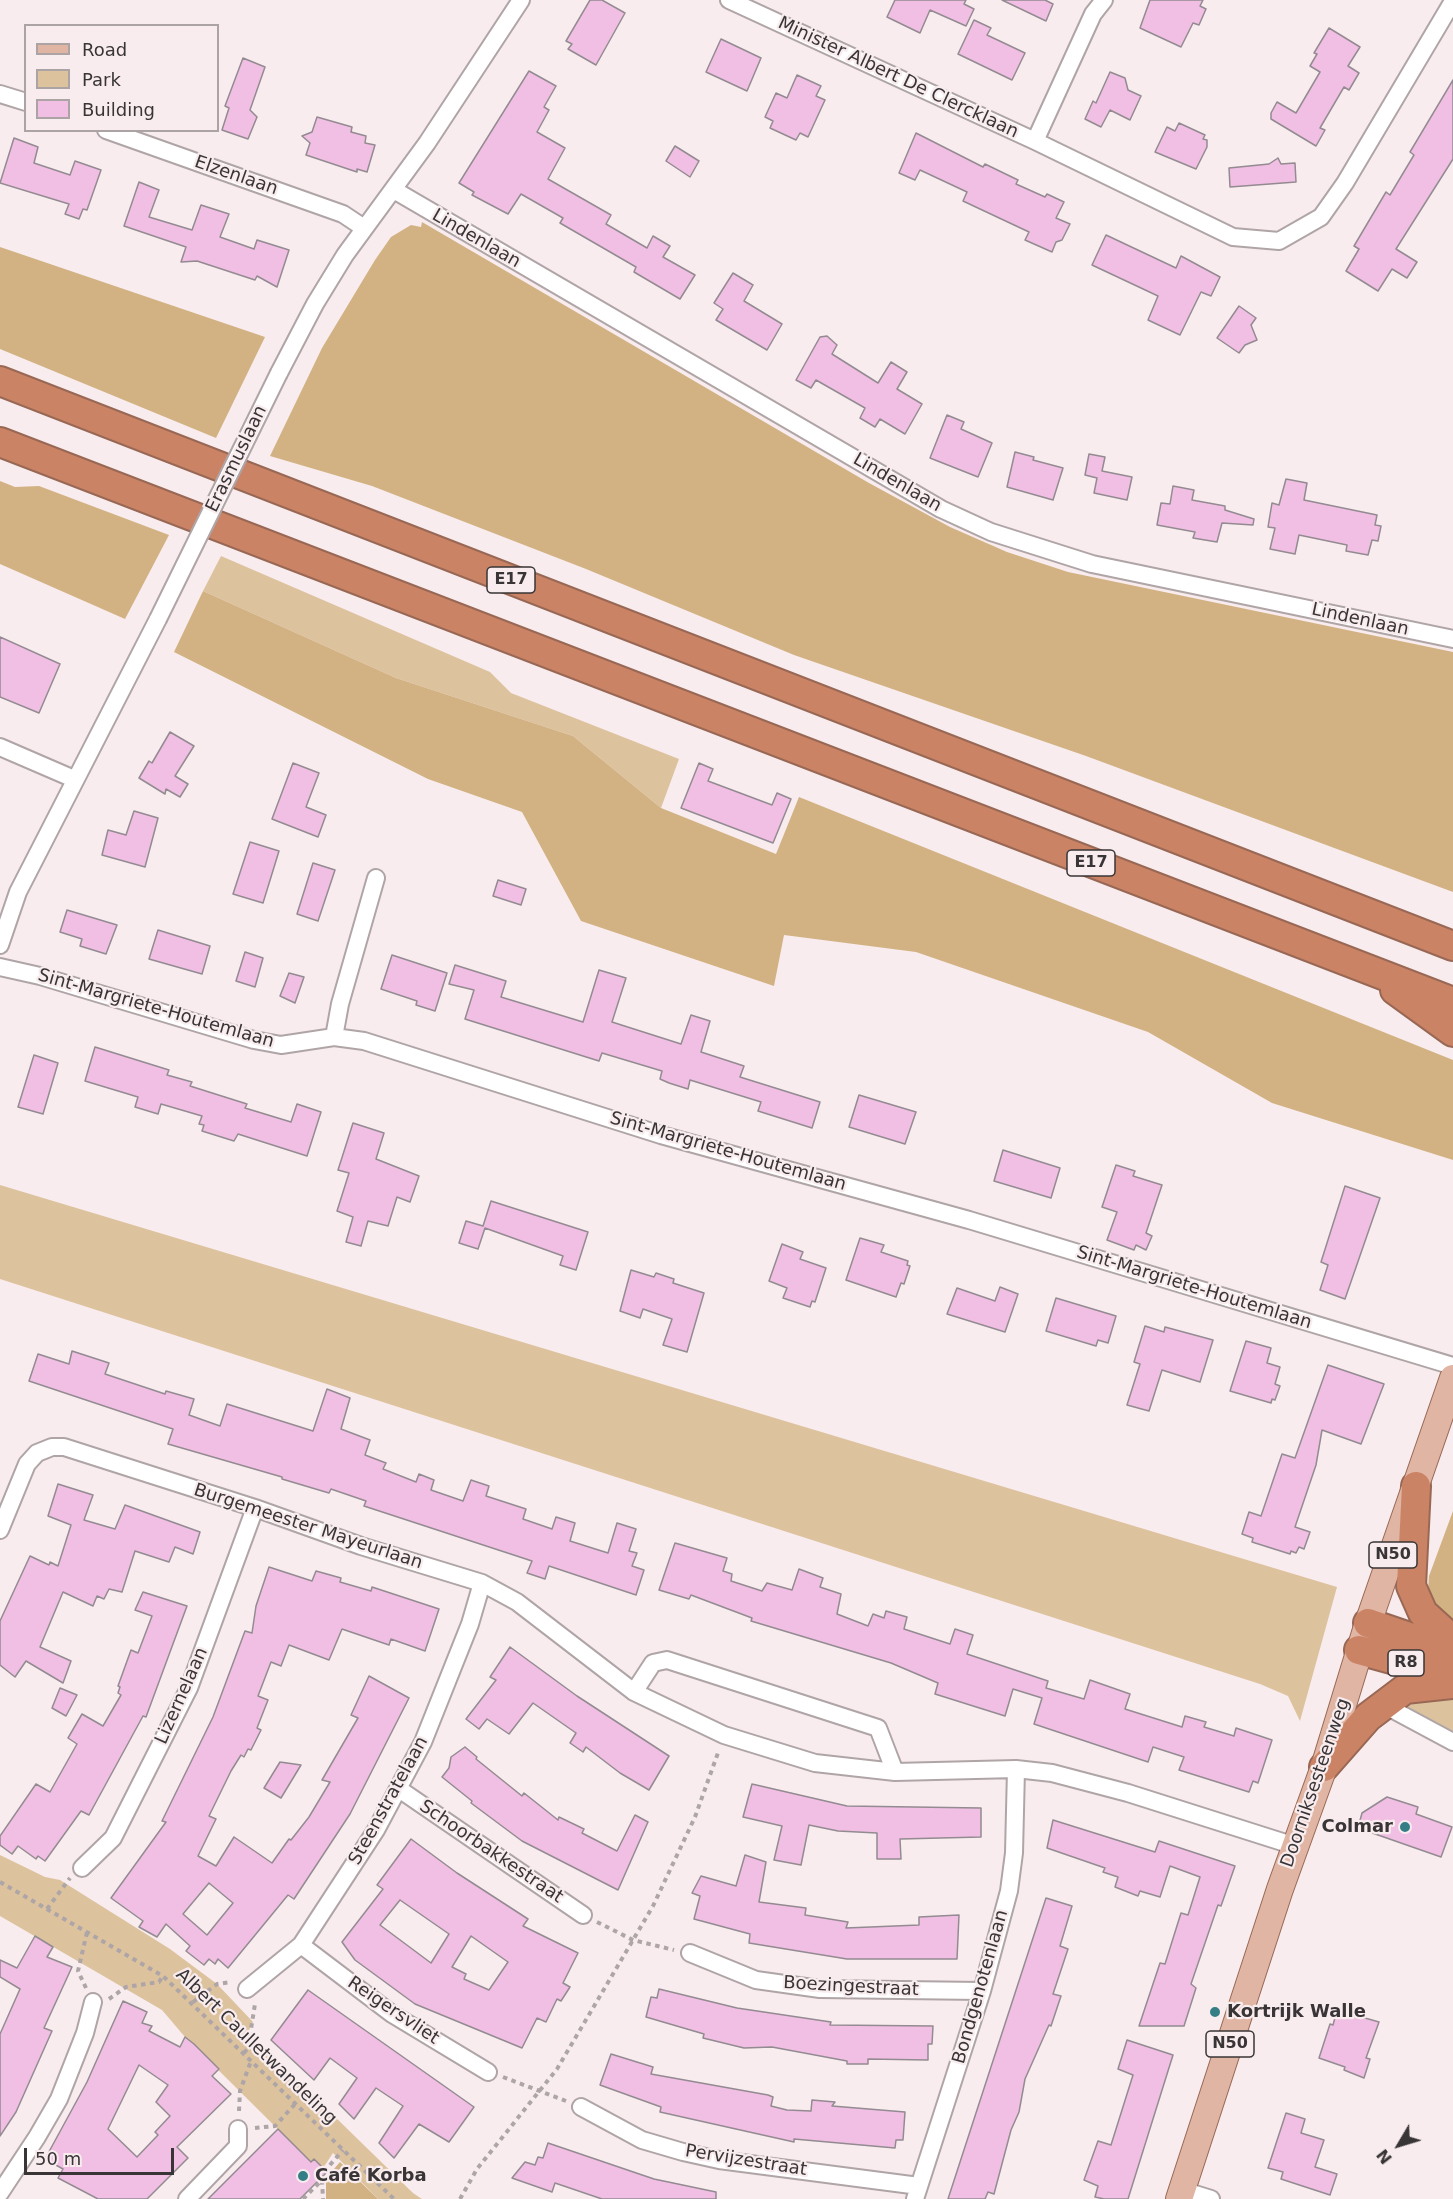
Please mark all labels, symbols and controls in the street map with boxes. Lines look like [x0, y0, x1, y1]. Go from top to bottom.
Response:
street label: Minister Albert De Clercklaan [774, 13, 1022, 143]
legend [24, 24, 219, 132]
text: Road [82, 39, 127, 60]
text: Park [82, 69, 121, 90]
text: Building [82, 99, 155, 120]
street label: Elzenlaan [191, 152, 281, 200]
street label: Lindenlaan [428, 205, 524, 273]
street label: Erasmuslaan [202, 402, 272, 516]
street label: Lindenlaan [849, 449, 945, 517]
road number: E17 [487, 567, 535, 593]
street label: Lindenlaan [1309, 599, 1411, 641]
road number: E17 [1067, 850, 1115, 876]
street label: Sint-Margriete-Houtemlaan [35, 965, 277, 1053]
street label: Sint-Margriete-Houtemlaan [607, 1108, 849, 1196]
street label: Sint-Margriete-Houtemlaan [1074, 1242, 1314, 1334]
street label: Burgemeester Mayeurlaan [191, 1480, 425, 1574]
road number: N50 [1369, 1542, 1417, 1568]
street label: Lizernelaan [151, 1644, 213, 1748]
road number: R8 [1388, 1650, 1424, 1676]
street label: Doorniksesteenweg [1277, 1696, 1355, 1870]
street label: Steenstratelaan [345, 1733, 433, 1869]
street label: Schoorbakkestraat [415, 1796, 567, 1908]
place label: Colmar [1321, 1816, 1393, 1838]
marker: Colmar [1398, 1820, 1412, 1834]
street label: Bondgenotenlaan [949, 1908, 1013, 2066]
street label: Albert Caulletwandeling [171, 1964, 341, 2130]
street label: Reigersvliet [343, 1972, 443, 2050]
street label: Boezingestraat [783, 1973, 919, 2001]
place label: Kortrijk Walle [1227, 2001, 1366, 2023]
marker: Kortrijk Walle [1208, 2005, 1222, 2019]
road number: N50 [1206, 2031, 1254, 2057]
north arrow [1369, 2115, 1429, 2175]
scale bar [27, 2136, 177, 2174]
street label: Pervijzestraat [684, 2141, 808, 2181]
text: N [1373, 2145, 1396, 2168]
text: 50 m [35, 2148, 81, 2169]
place label: Café Korba [315, 2165, 427, 2187]
marker: Café Korba [296, 2169, 310, 2183]

